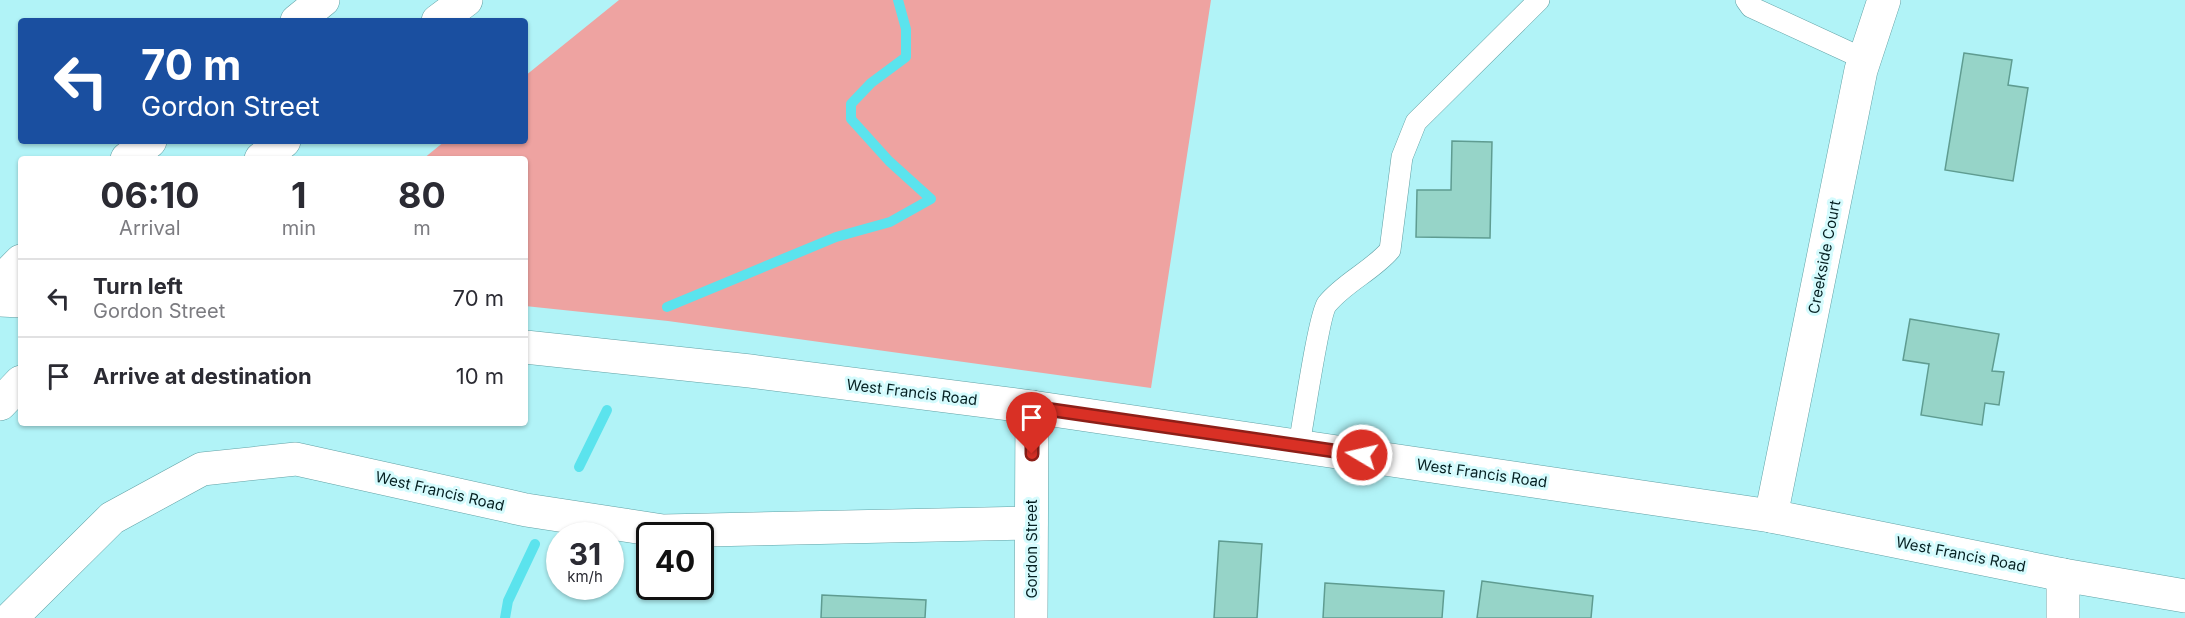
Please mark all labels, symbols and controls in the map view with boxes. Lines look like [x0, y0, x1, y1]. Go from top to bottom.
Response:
text: 70 m [141, 39, 241, 90]
icon: left [42, 42, 120, 120]
text: Gordon Street [141, 90, 320, 123]
text: 06:10 [100, 173, 200, 217]
text: 1 [291, 173, 307, 217]
text: 80 [398, 173, 446, 217]
street label: Creekside Court [1804, 198, 1844, 315]
text: Arrival [119, 216, 181, 240]
text: min [282, 216, 316, 240]
text: m [413, 216, 431, 240]
text: Turn left [93, 273, 183, 299]
icon: left [42, 282, 75, 315]
text: 70 m [453, 285, 504, 311]
text: Gordon Street [93, 299, 225, 323]
icon: arrive [42, 360, 75, 393]
text: Arrive at destination [93, 363, 312, 389]
text: 10 m [456, 363, 504, 389]
street label: West Francis Road [845, 375, 979, 409]
pin [1006, 392, 1057, 454]
icon: arrive [1015, 401, 1048, 434]
position arrow [1330, 423, 1394, 487]
street label: West Francis Road [1415, 454, 1549, 492]
street label: West Francis Road [374, 467, 506, 515]
street label: Gordon Street [1022, 499, 1041, 599]
speed limit sign: 40 [636, 522, 714, 600]
street label: West Francis Road [1895, 532, 2027, 576]
text: 31 [569, 536, 601, 572]
text: km/h [567, 567, 603, 586]

